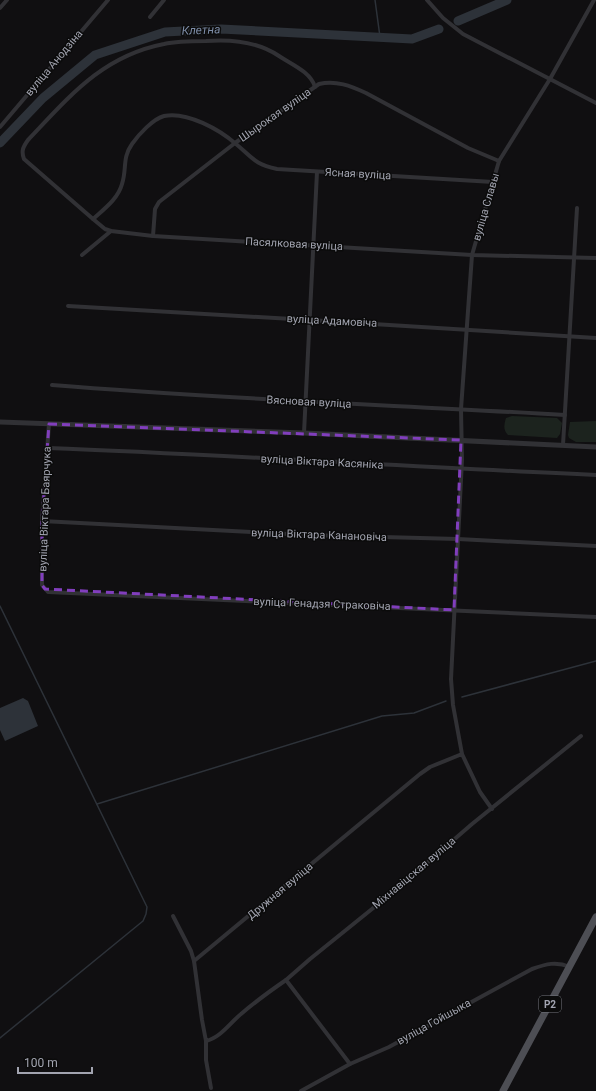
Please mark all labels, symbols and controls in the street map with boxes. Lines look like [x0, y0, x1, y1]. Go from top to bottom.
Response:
water label: Клетна [181, 22, 221, 38]
street label: вуліца Анодзіна [23, 27, 85, 99]
street label: Шырокая вуліца [237, 85, 313, 145]
street label: Ясная вуліца [324, 166, 392, 182]
street label: вуліца Славы [470, 172, 502, 242]
street label: Пасялковая вуліца [245, 235, 343, 253]
street label: вуліца Адамовіча [286, 312, 378, 330]
street label: Вясновая вуліца [266, 393, 352, 411]
street label: вуліца Віктара Баярчука [36, 446, 54, 572]
street label: вуліца Віктара Касяніка [260, 452, 384, 472]
street label: вуліца Віктара Канановіча [251, 526, 387, 544]
street label: вуліца Генадзя Страковіча [253, 595, 391, 613]
street label: Міхнавіцская вуліца [370, 834, 458, 912]
street label: Дружная вуліца [244, 860, 316, 922]
street label: вуліца Гойшыка [395, 996, 473, 1048]
road number: Р2 [539, 996, 561, 1012]
scale bar [18, 1049, 92, 1075]
text: 100 m [24, 1056, 58, 1070]

